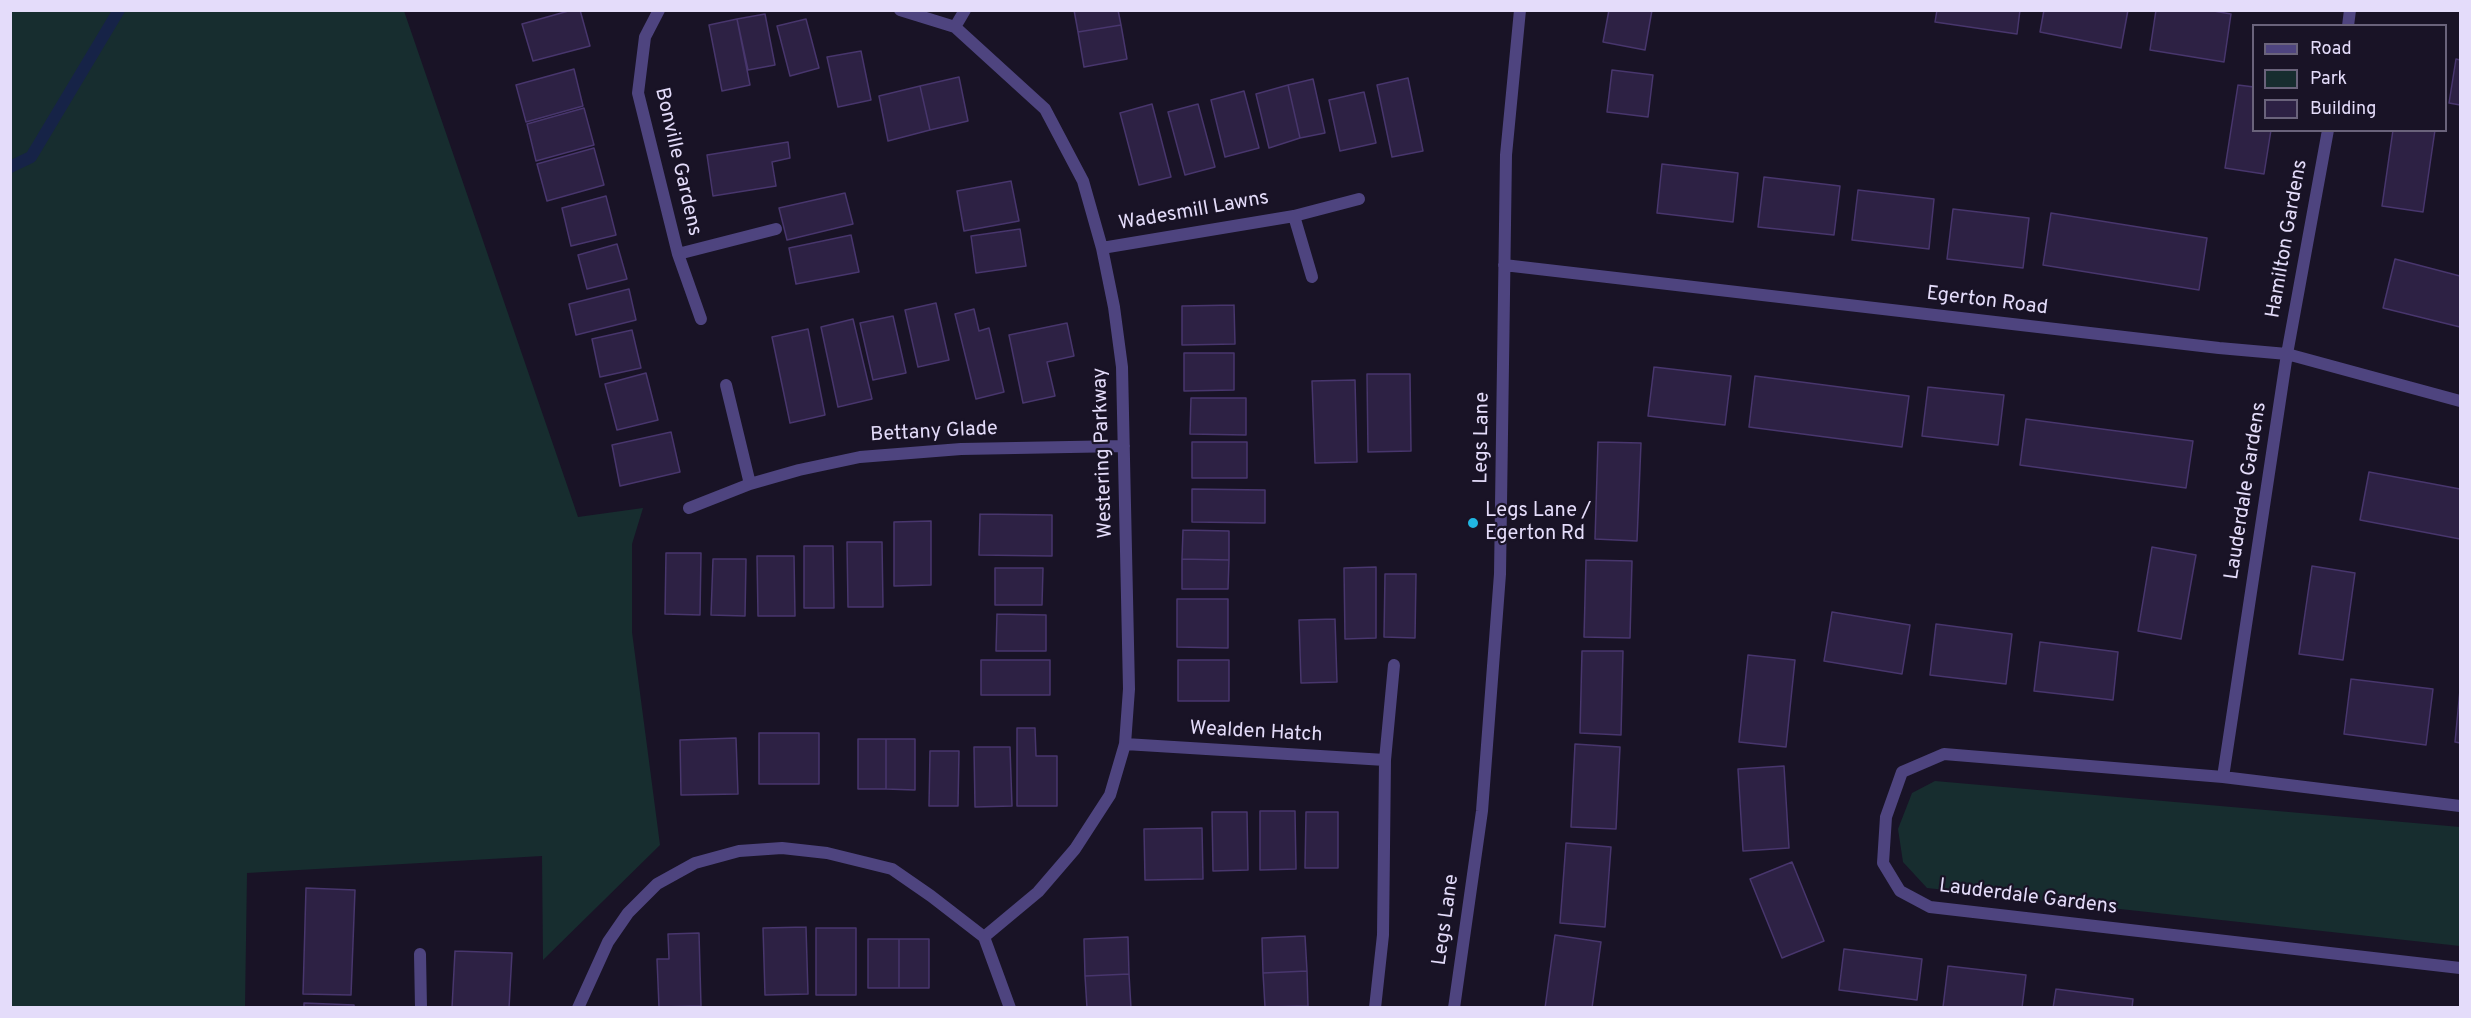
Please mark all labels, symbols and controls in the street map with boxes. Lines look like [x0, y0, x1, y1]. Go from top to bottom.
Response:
legend [2252, 24, 2447, 132]
text: Road [2310, 38, 2352, 61]
text: Park [2310, 68, 2347, 91]
street label: Bonville Gardens [648, 85, 706, 239]
text: Building [2310, 98, 2376, 121]
street label: Hamilton Gardens [2262, 158, 2314, 320]
street label: Wadesmill Lawns [1117, 187, 1271, 237]
street label: Egerton Road [1925, 283, 2049, 321]
street label: Westering Parkway [1089, 367, 1119, 539]
street label: Legs Lane [1470, 392, 1496, 484]
street label: Lauderdale Gardens [2221, 400, 2273, 582]
street label: Bettany Glade [870, 418, 998, 448]
place label: Legs Lane / Egerton Rd [1485, 500, 1591, 547]
marker: Legs Lane / Egerton Rd [1466, 516, 1480, 530]
street label: Wealden Hatch [1189, 718, 1323, 748]
street label: Legs Lane [1429, 873, 1465, 967]
street label: Lauderdale Gardens [1937, 875, 2119, 921]

